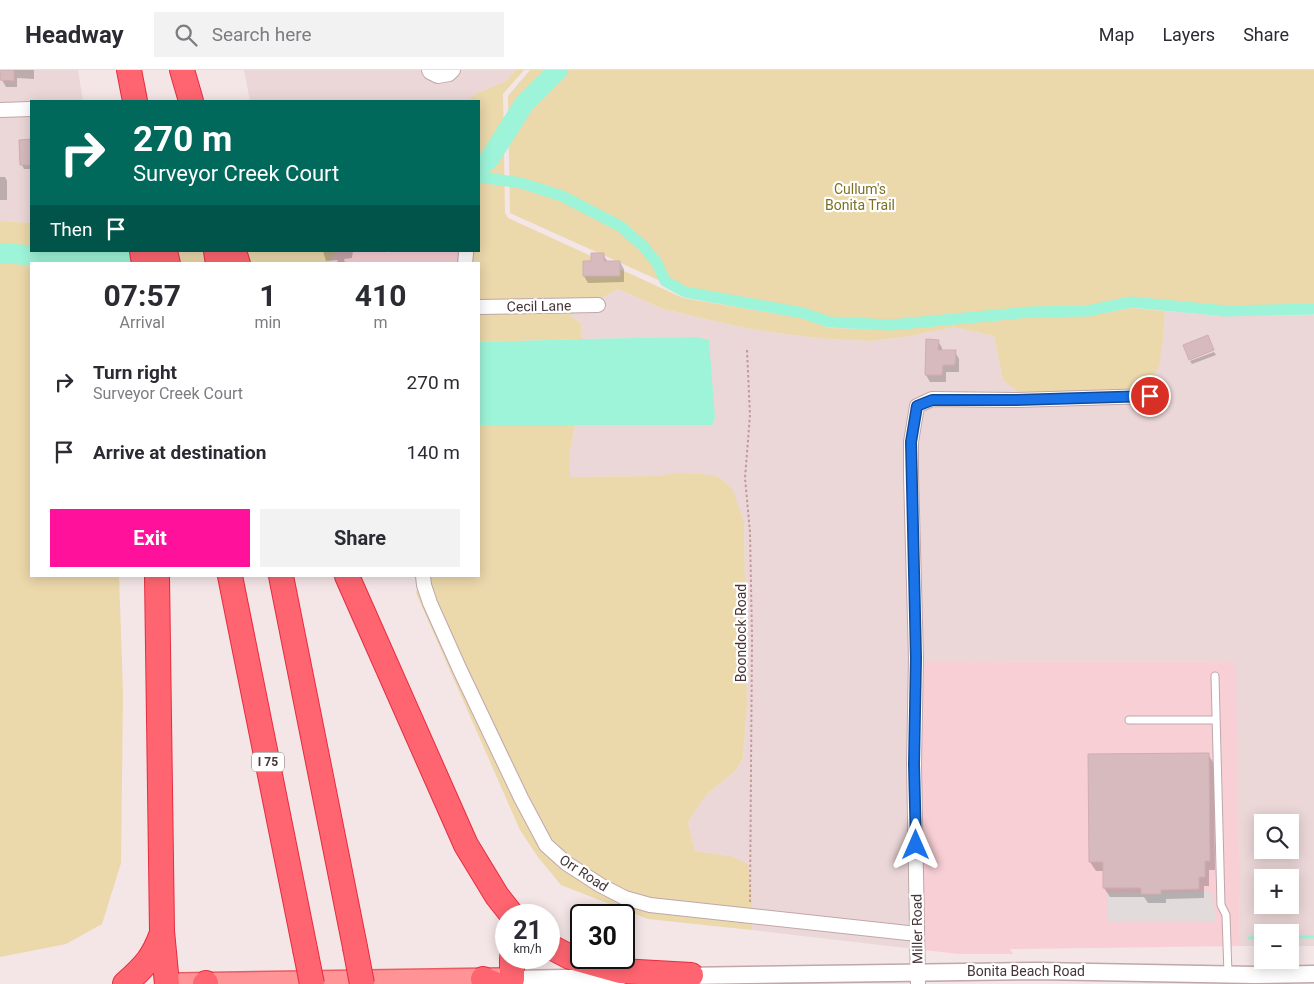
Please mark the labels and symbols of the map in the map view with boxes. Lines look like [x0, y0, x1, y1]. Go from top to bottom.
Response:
park label: Cullum's Bonita Trail [825, 181, 895, 213]
street label: Cecil Lane [507, 297, 571, 315]
pin [1129, 375, 1171, 417]
street label: Boondock Road [733, 584, 749, 682]
road number: I 75 [252, 752, 284, 772]
position arrow [889, 818, 941, 870]
street label: Orr Road [557, 851, 611, 895]
street label: Miller Road [908, 894, 926, 964]
speed limit sign: 30 [570, 904, 635, 969]
street label: Bonita Beach Road [967, 963, 1085, 979]

